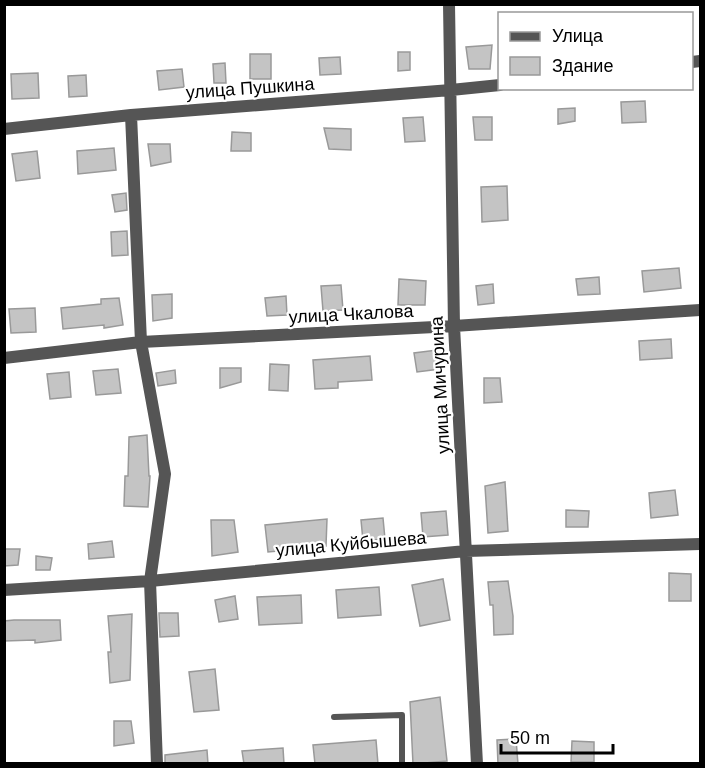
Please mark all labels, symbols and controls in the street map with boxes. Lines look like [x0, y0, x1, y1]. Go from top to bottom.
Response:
legend [498, 12, 693, 90]
text: Улица [552, 26, 604, 46]
text: Здание [552, 56, 613, 76]
street label: улица Пушкина [185, 73, 316, 102]
street label: улица Чкалова [288, 301, 415, 327]
street label: улица Мичурина [426, 315, 454, 454]
street label: улица Куйбышева [275, 527, 428, 561]
scale bar [501, 717, 614, 755]
text: 50 m [510, 728, 550, 748]

